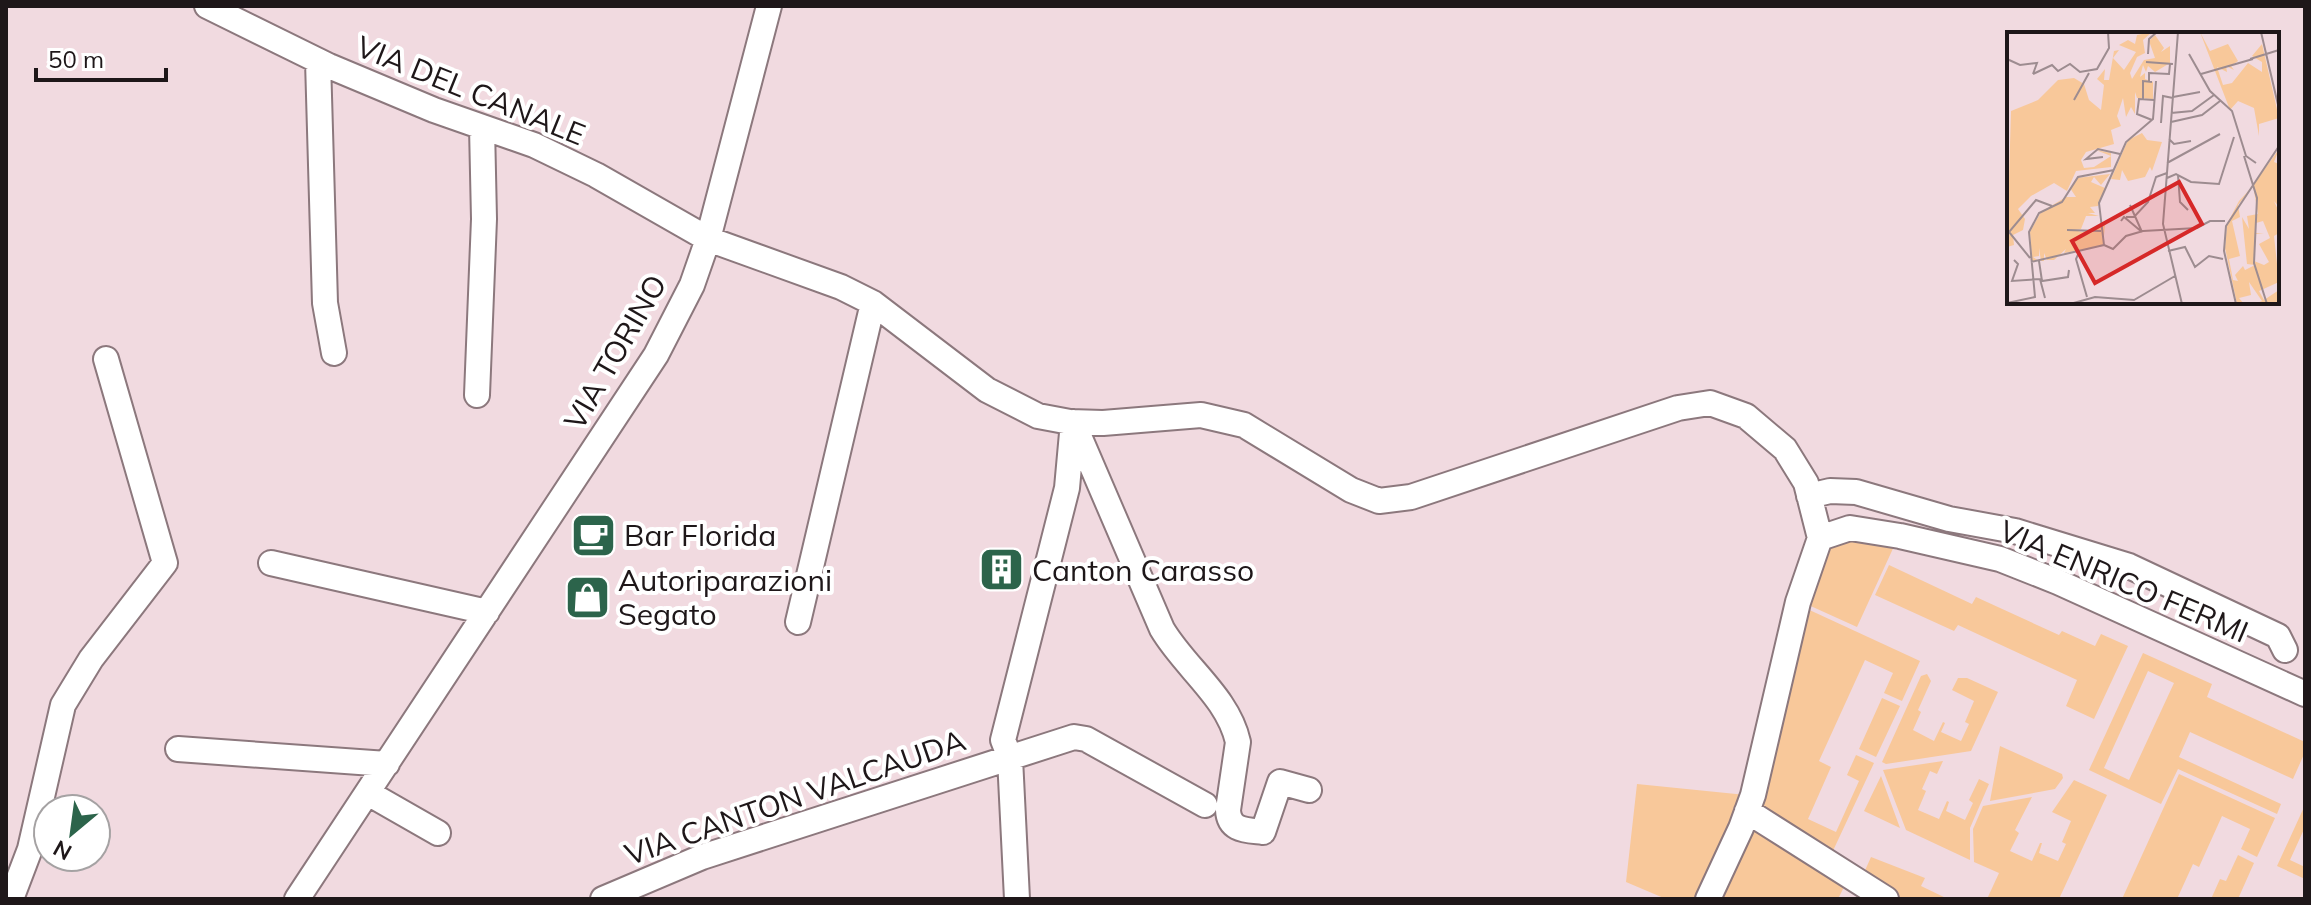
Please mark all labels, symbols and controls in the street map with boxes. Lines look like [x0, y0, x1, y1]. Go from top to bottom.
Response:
street label: VIA DEL CANALE [351, 27, 591, 153]
scale bar [36, 32, 166, 82]
inset map [2007, 32, 2279, 304]
text: 50 m [48, 44, 104, 74]
street label: VIA TORINO [555, 268, 675, 436]
cafe icon: Bar Florida [569, 511, 617, 559]
street label: VIA ENRICO FERMI [1994, 511, 2254, 651]
place label: Bar Florida [624, 516, 776, 554]
building icon: Canton Carasso [977, 546, 1025, 594]
place label: Canton Carasso [1032, 551, 1254, 589]
place label: Autoriparazioni Segato [618, 561, 832, 633]
shop icon: Autoriparazioni Segato [563, 573, 611, 621]
street label: VIA CANTON VALCAUDA [620, 721, 970, 873]
north arrow [32, 793, 112, 873]
text: N [48, 834, 76, 867]

